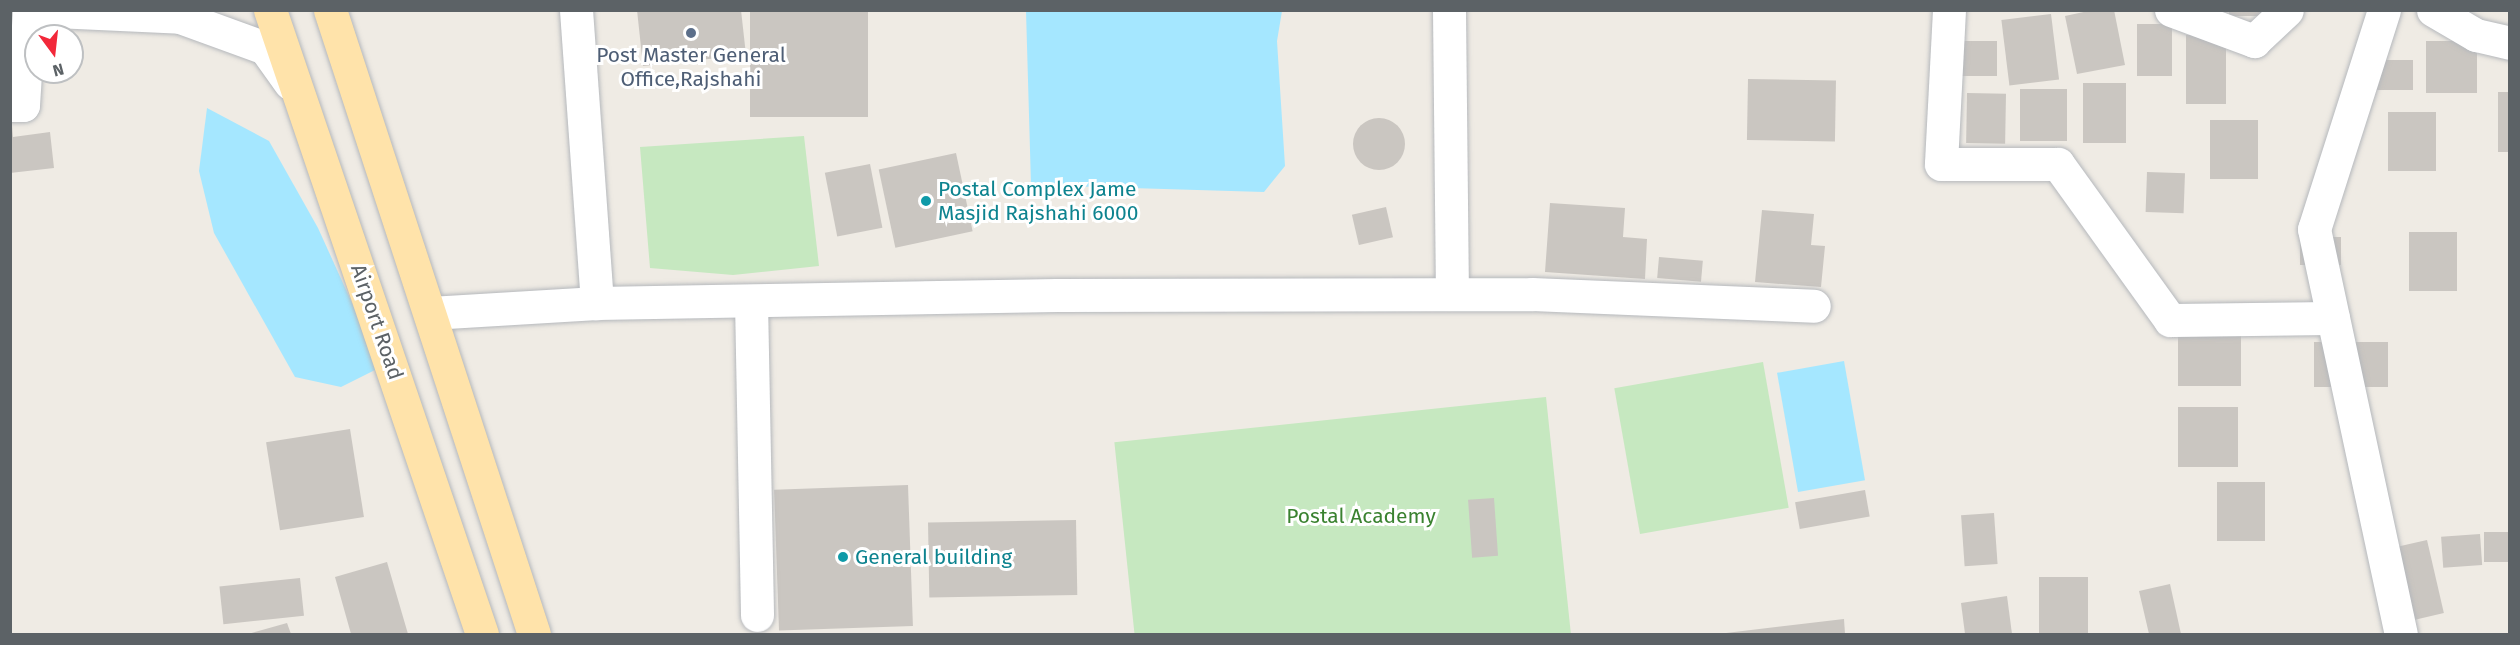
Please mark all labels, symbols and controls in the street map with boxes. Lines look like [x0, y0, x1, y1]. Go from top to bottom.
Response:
north arrow [24, 24, 84, 84]
marker: Post Master General Office,Rajshahi [684, 26, 698, 40]
place label: Post Master General Office,Rajshahi [596, 42, 786, 92]
text: N [51, 59, 66, 80]
place label: Postal Complex Jame Masjid Rajshahi 6000 [938, 176, 1139, 226]
marker: Postal Complex Jame Masjid Rajshahi 6000 [919, 194, 933, 208]
street label: Airport Road [345, 261, 409, 383]
park label: Postal Academy [1286, 503, 1436, 529]
place label: General building [855, 544, 1012, 570]
marker: General building [836, 550, 850, 564]

